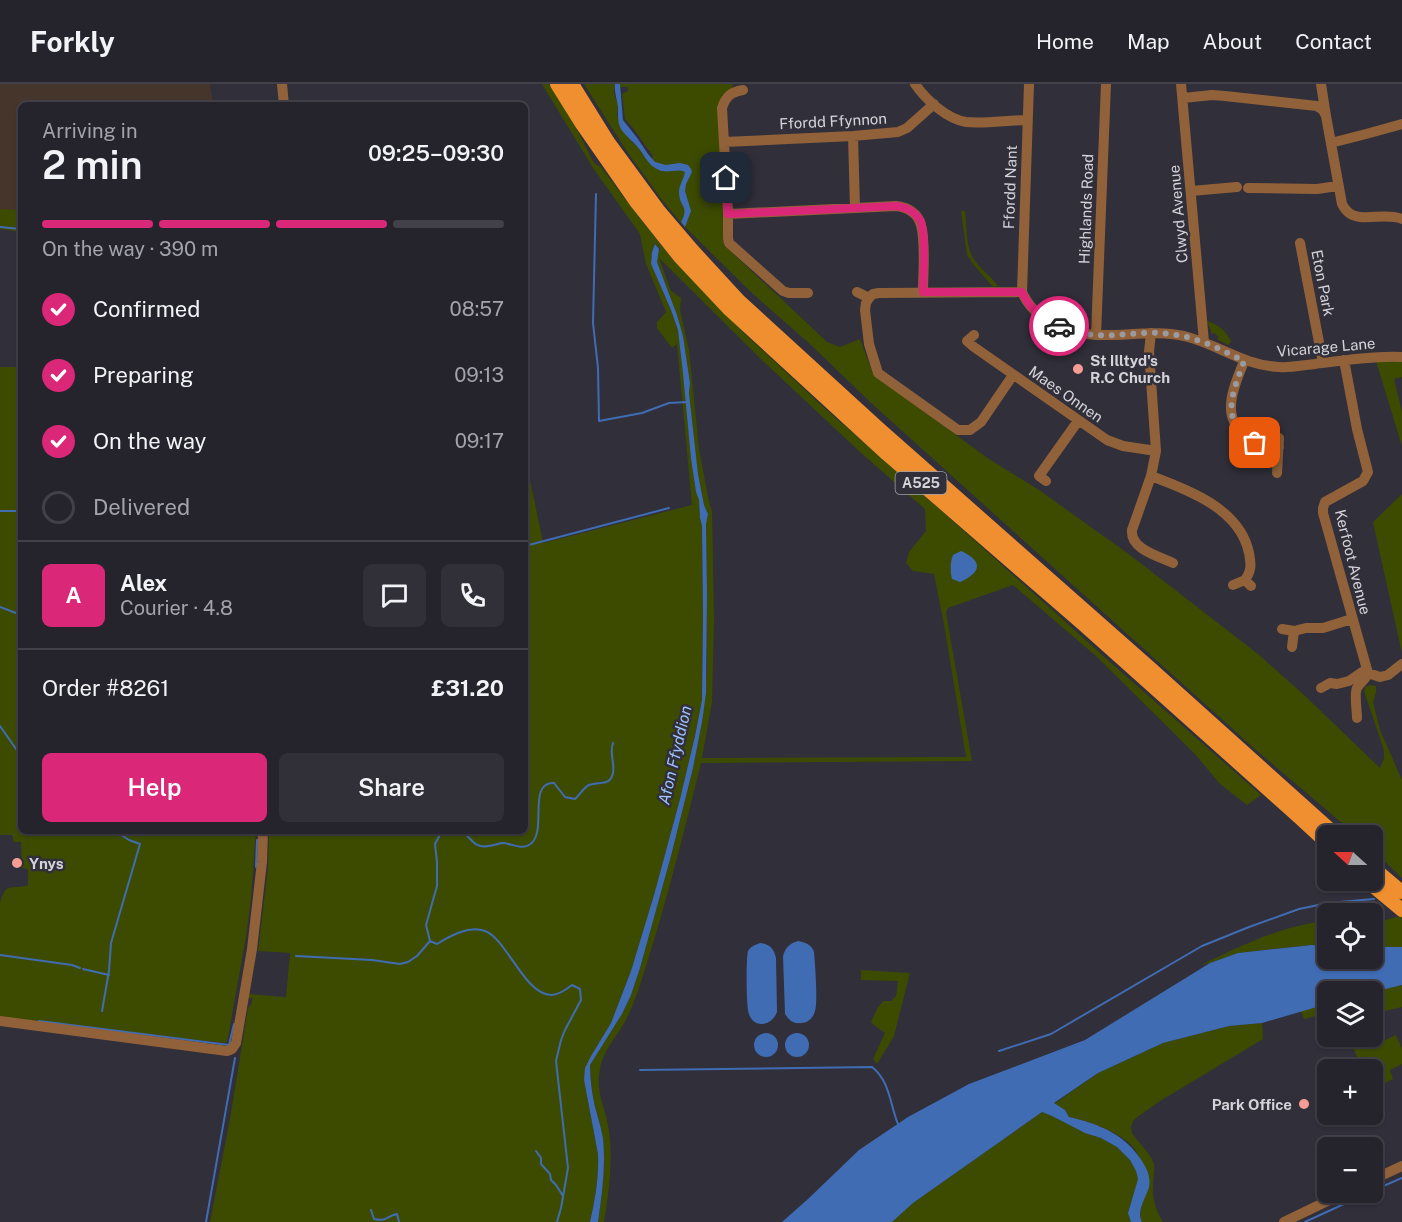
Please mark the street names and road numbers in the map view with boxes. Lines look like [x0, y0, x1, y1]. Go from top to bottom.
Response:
street label: Ffordd Ffynnon [779, 110, 887, 132]
street label: Ffordd Nant [1000, 144, 1020, 229]
street label: Highlands Road [1076, 154, 1096, 264]
street label: Clwyd Avenue [1165, 164, 1191, 264]
street label: Eton Park [1308, 248, 1338, 318]
street label: Vicarage Lane [1276, 334, 1376, 360]
street label: Maes Onnen [1026, 362, 1106, 426]
road number: A525 [896, 472, 946, 494]
street label: Kerfoot Avenue [1332, 508, 1374, 616]

